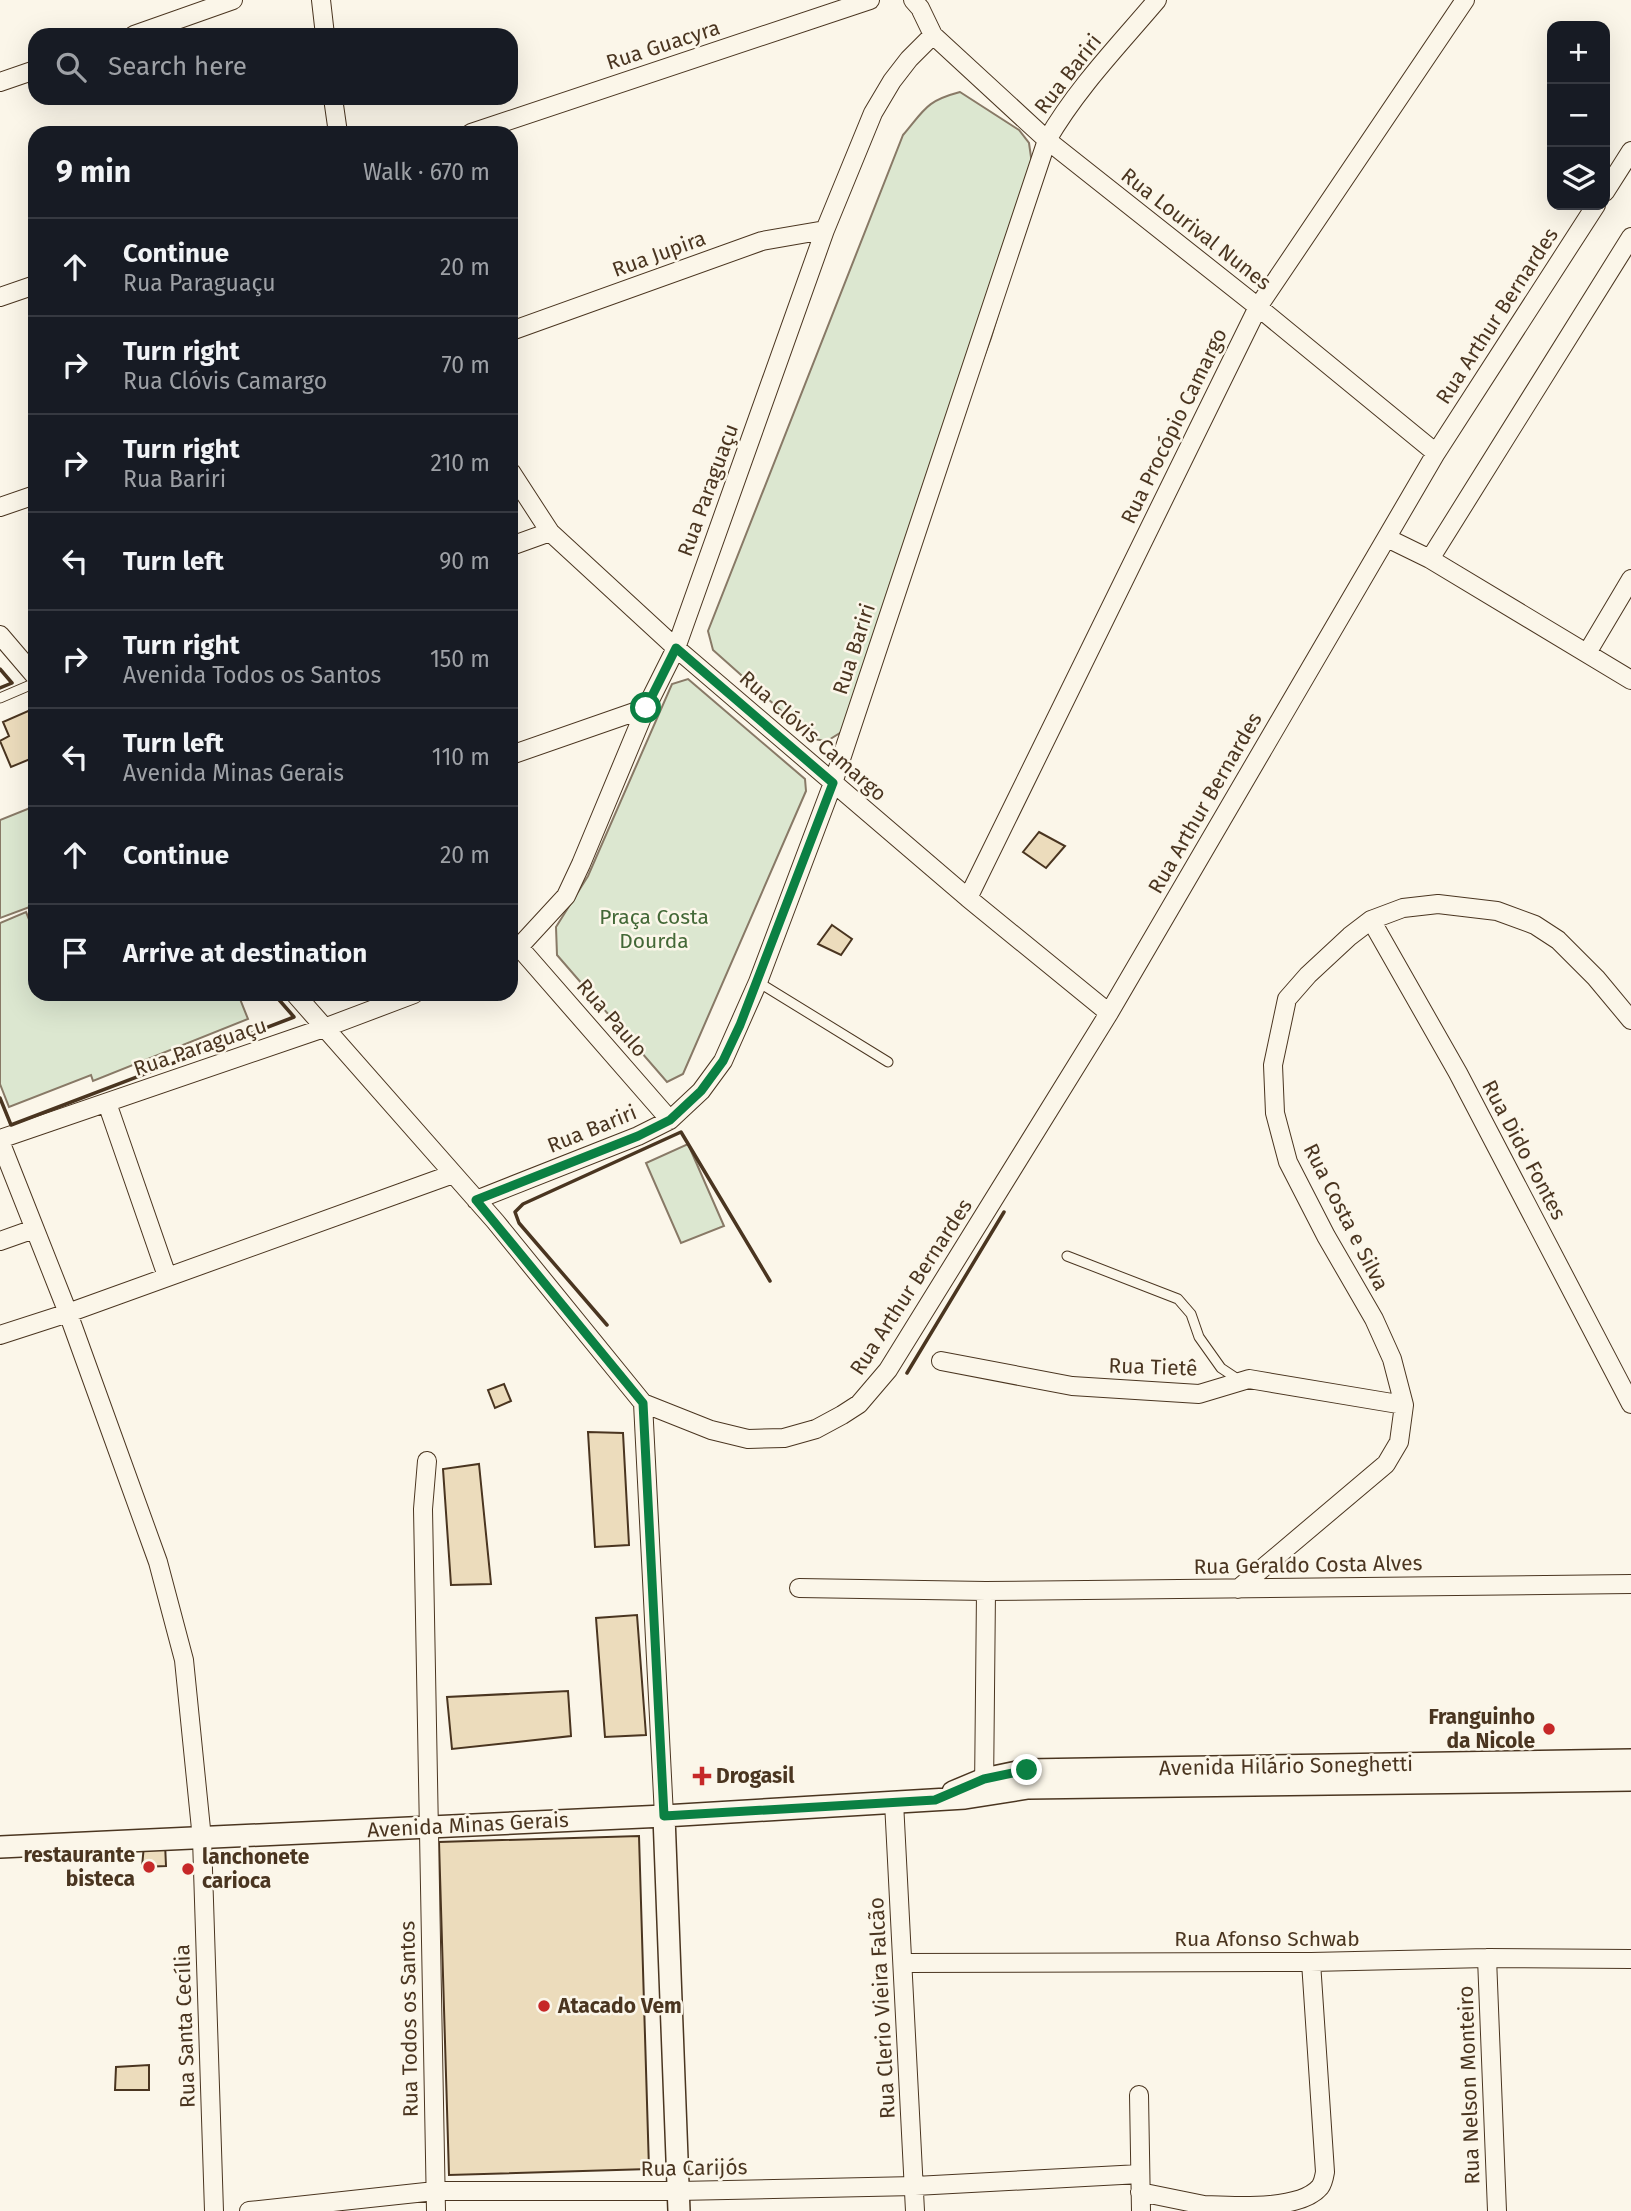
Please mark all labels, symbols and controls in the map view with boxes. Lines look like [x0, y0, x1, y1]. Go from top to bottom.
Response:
street label: Rua Guacyra [603, 14, 723, 76]
map controls [1547, 21, 1610, 210]
button: + [1547, 21, 1610, 84]
search box [28, 28, 518, 105]
street label: Rua Bariri [1029, 29, 1107, 119]
icon: search [52, 48, 90, 86]
text: Search here [108, 51, 247, 82]
button: − [1547, 84, 1610, 147]
button: layers [1547, 147, 1610, 210]
text: 9 min [56, 154, 131, 190]
text: Walk · 670 m [363, 158, 490, 186]
street label: Rua Lourival Nunes [1116, 162, 1276, 296]
street label: Rua Arthur Bernardes [1430, 223, 1564, 409]
street label: Rua Jupira [609, 225, 709, 283]
text: Continue [123, 238, 229, 269]
icon: ahead [56, 248, 94, 286]
text: 20 m [440, 253, 490, 281]
text: Rua Paraguaçu [123, 269, 276, 297]
street label: Rua Procópio Camargo [1115, 324, 1233, 528]
text: Turn right [123, 336, 240, 367]
icon: right [56, 346, 94, 384]
text: 70 m [441, 351, 490, 379]
text: Rua Clóvis Camargo [123, 367, 327, 395]
street label: Rua Paraguaçu [672, 420, 744, 560]
text: Turn right [123, 434, 240, 465]
icon: right [56, 444, 94, 482]
text: 210 m [431, 449, 490, 477]
text: Rua Bariri [123, 465, 226, 493]
icon: left [56, 542, 94, 580]
text: Turn left [123, 546, 224, 577]
text: 90 m [439, 547, 490, 575]
street label: Rua Bariri [827, 600, 881, 698]
text: Turn right [123, 630, 240, 661]
icon: right [56, 640, 94, 678]
text: 150 m [430, 645, 490, 673]
text: Avenida Todos os Santos [123, 661, 381, 689]
street label: Rua Clóvis Camargo [734, 665, 892, 807]
route start [630, 692, 661, 723]
street label: Rua Arthur Bernardes [1142, 707, 1268, 898]
text: Turn left [123, 728, 224, 759]
icon: left [56, 738, 94, 776]
text: 110 m [432, 743, 490, 771]
text: Avenida Minas Gerais [123, 759, 344, 787]
icon: ahead [56, 836, 94, 874]
text: Continue [123, 840, 229, 871]
text: 20 m [440, 841, 490, 869]
park label: Praça Costa Dourda [599, 904, 709, 954]
icon: arrive [56, 934, 94, 972]
text: Arrive at destination [123, 938, 367, 969]
street label: Rua Paulo [571, 974, 653, 1062]
street label: Rua Paraguaçu [130, 1012, 270, 1082]
street label: Rua Dido Fontes [1476, 1076, 1572, 1224]
street label: Rua Bariri [543, 1099, 641, 1159]
street label: Rua Costa e Silva [1298, 1139, 1394, 1295]
street label: Rua Arthur Bernardes [844, 1194, 978, 1380]
street label: Rua Tietê [1108, 1352, 1198, 1382]
street label: Rua Geraldo Costa Alves [1193, 1550, 1423, 1580]
place label: Franguinho da Nicole [1428, 1704, 1535, 1754]
marker: Franguinho da Nicole [1541, 1721, 1557, 1737]
street label: Avenida Hilário Soneghetti [1159, 1751, 1413, 1781]
route end [1011, 1754, 1042, 1785]
place label: Drogasil [716, 1763, 795, 1789]
marker: Drogasil [694, 1768, 710, 1784]
street label: Avenida Minas Gerais [367, 1807, 570, 1843]
place label: restaurante bisteca [23, 1842, 135, 1892]
place label: lanchonete carioca [202, 1844, 310, 1894]
marker: restaurante bisteca [141, 1859, 157, 1875]
marker: lanchonete carioca [180, 1861, 196, 1877]
street label: Rua Clerio Vieira Falcão [863, 1896, 901, 2120]
street label: Rua Todos os Santos [394, 1920, 424, 2117]
street label: Rua Afonso Schwab [1174, 1926, 1360, 1952]
street label: Rua Santa Cecília [169, 1944, 201, 2108]
street label: Rua Nelson Monteiro [1453, 1985, 1485, 2185]
place label: Atacado Vem [557, 1993, 682, 2019]
marker: Atacado Vem [536, 1998, 552, 2014]
street label: Rua Carijós [640, 2154, 748, 2182]

